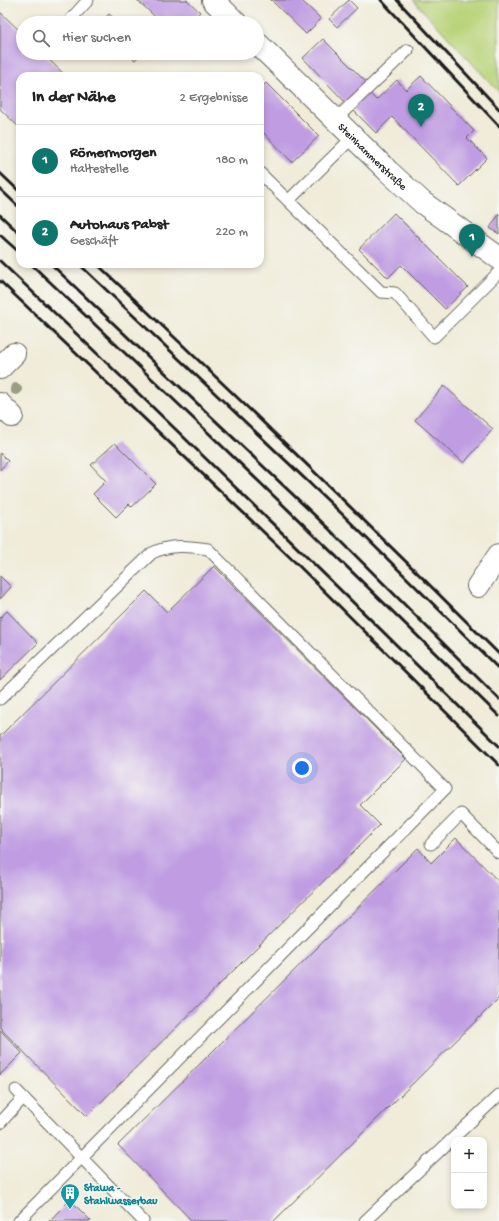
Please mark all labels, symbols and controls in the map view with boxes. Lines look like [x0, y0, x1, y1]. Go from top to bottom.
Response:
search box [16, 16, 264, 60]
icon: search [30, 27, 52, 49]
text: Hier suchen [62, 29, 131, 47]
text: In der Nähe [32, 88, 115, 108]
text: 2 Ergebnisse [180, 91, 248, 106]
pin: 2 [408, 94, 434, 127]
street label: Steinhammerstraße [335, 122, 409, 194]
text: Römermorgen [70, 144, 157, 162]
text: 1 [42, 153, 48, 168]
text: 180 m [216, 153, 248, 168]
text: Haltestelle [70, 162, 129, 177]
text: Autohaus Pabst [70, 216, 168, 234]
pin: 1 [459, 224, 485, 257]
text: 2 [42, 225, 48, 240]
text: 220 m [216, 225, 248, 240]
text: Geschäft [70, 234, 118, 249]
your location [292, 758, 312, 778]
map controls [451, 1137, 487, 1209]
button: + [451, 1137, 487, 1173]
button: − [451, 1173, 487, 1209]
building icon: Stawa - Stahlwasserbau [59, 1182, 81, 1210]
place label: Stawa - Stahlwasserbau [84, 1182, 158, 1208]

